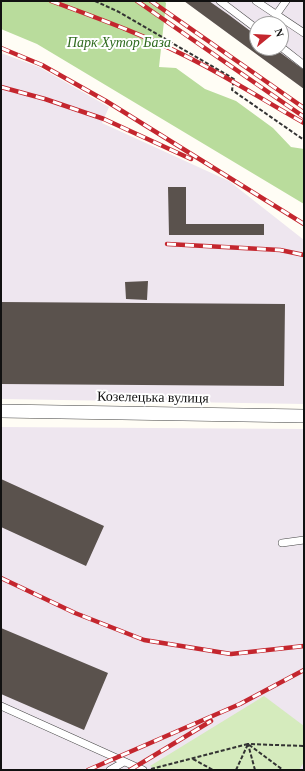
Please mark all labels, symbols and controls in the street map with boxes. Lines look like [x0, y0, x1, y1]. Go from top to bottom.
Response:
north arrow [249, 16, 289, 56]
text: N [273, 27, 286, 38]
park label: Парк Хутор База [67, 35, 171, 51]
street label: Козелецька вулиця [97, 389, 209, 407]

